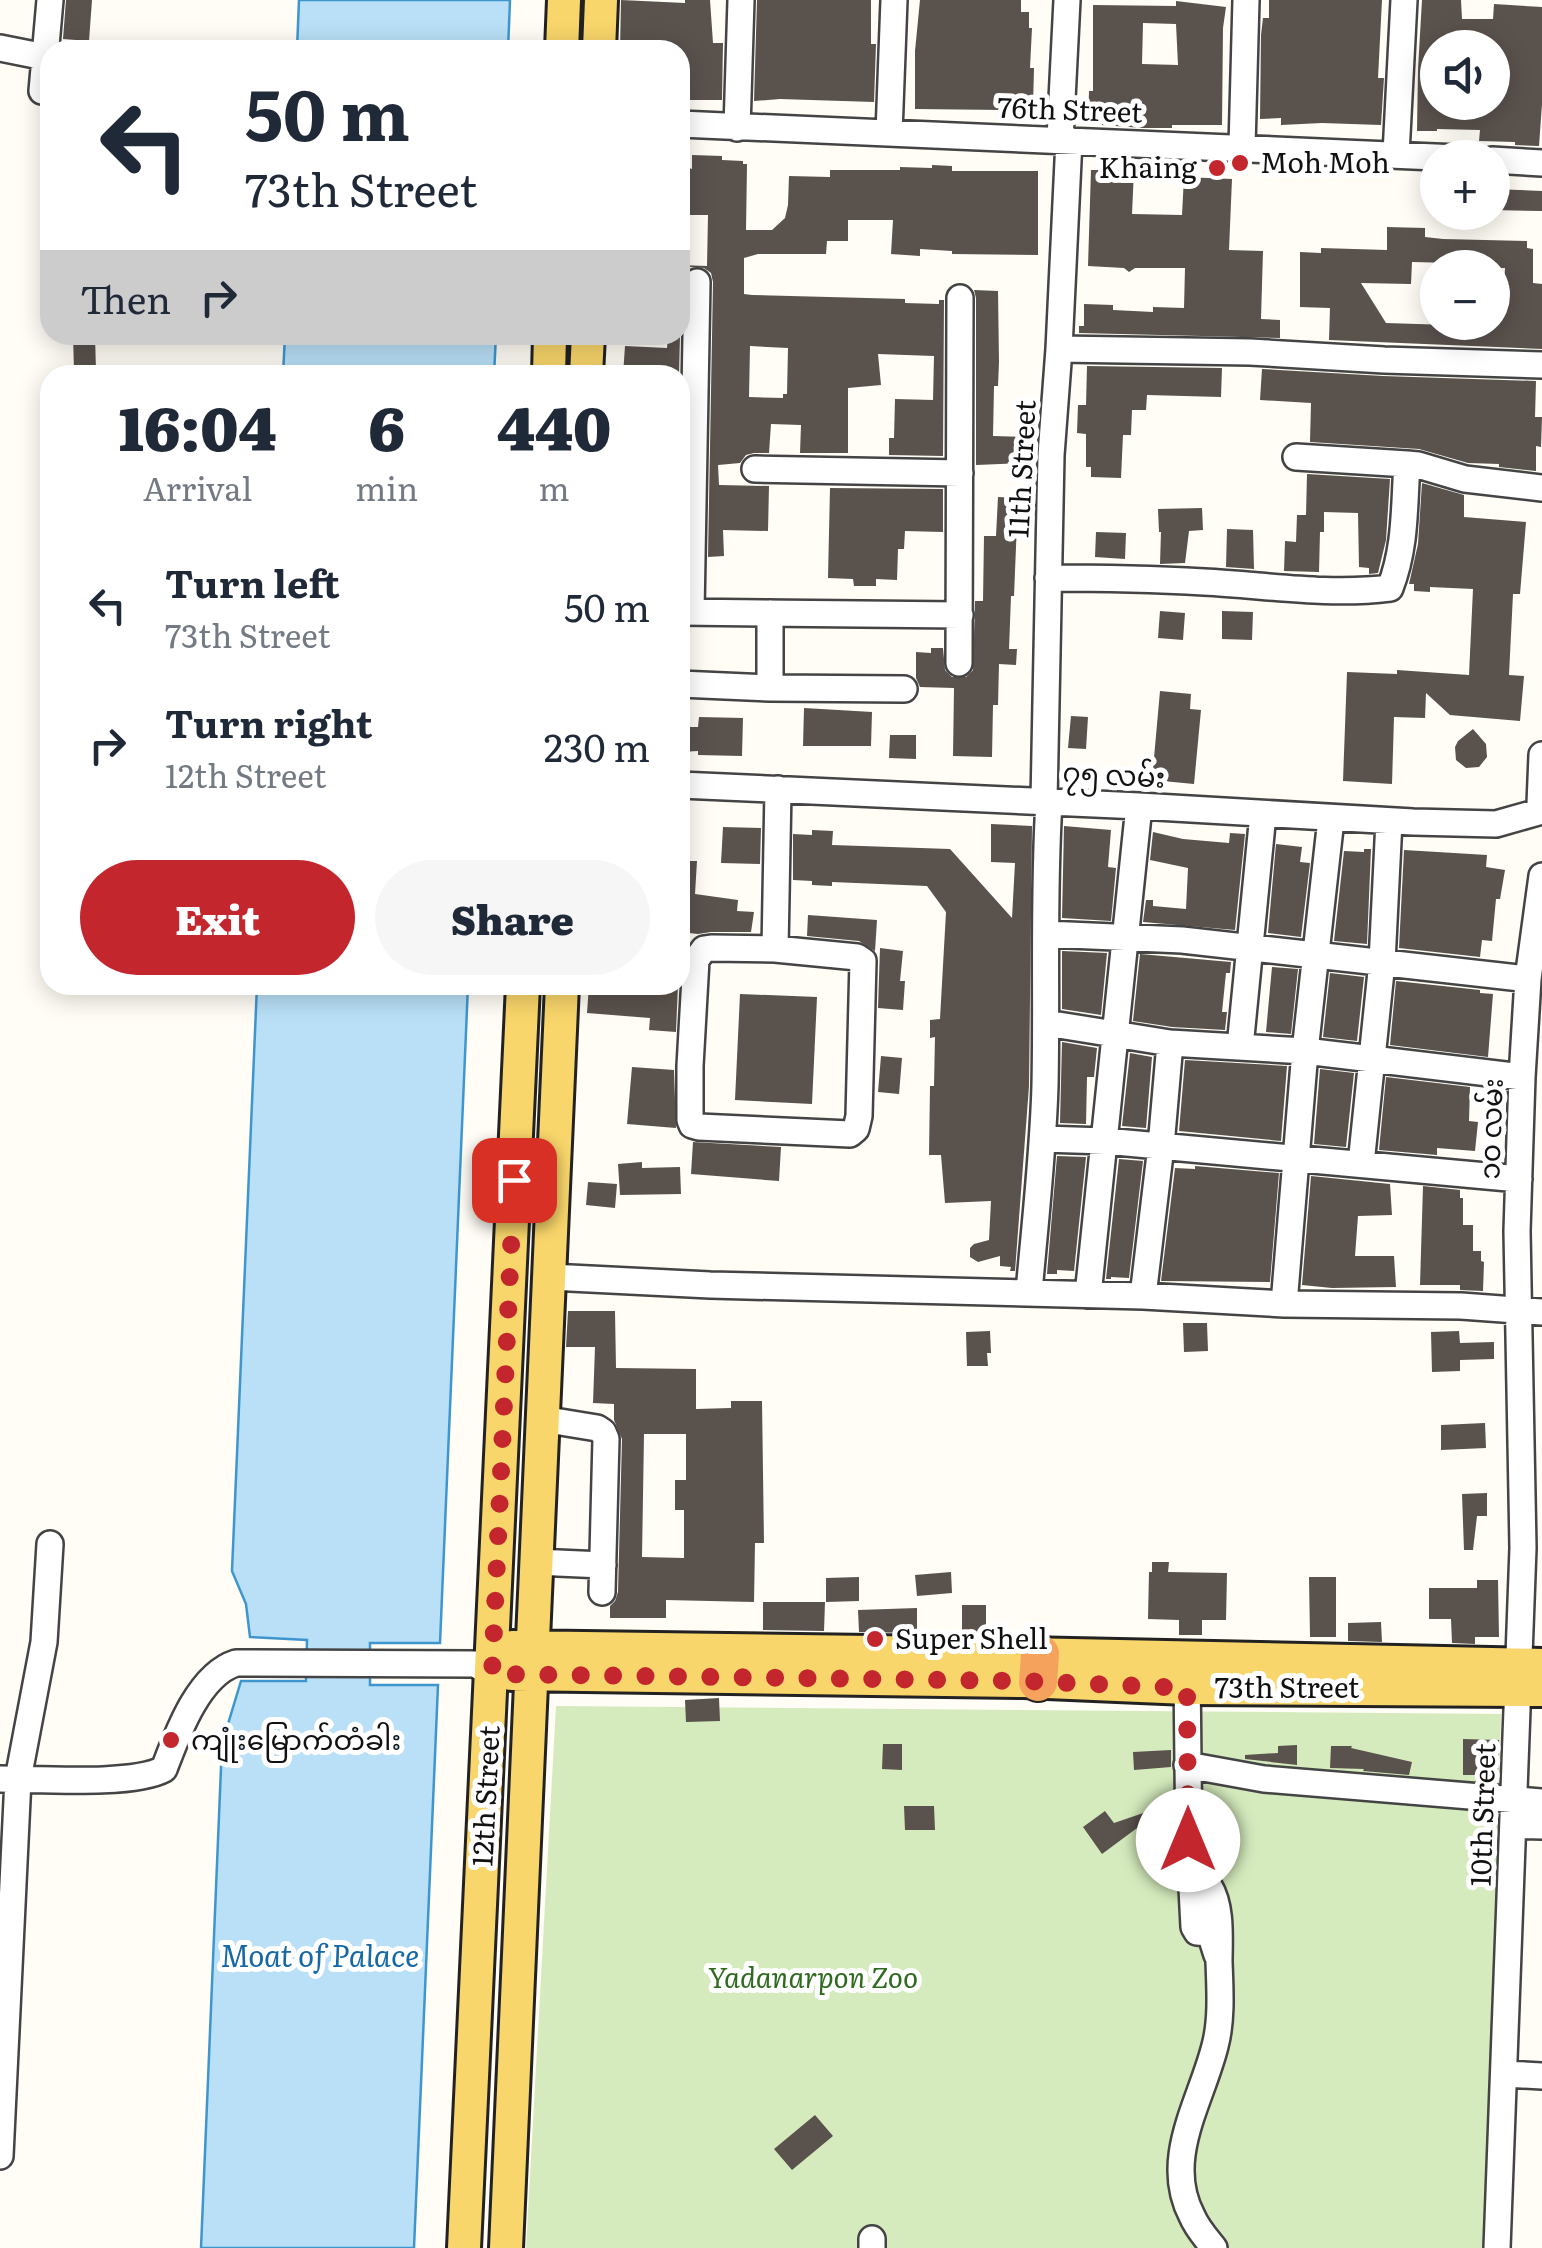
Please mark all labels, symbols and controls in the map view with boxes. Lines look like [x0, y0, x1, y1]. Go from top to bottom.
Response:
map controls [1420, 30, 1510, 340]
button: sound [1420, 30, 1510, 120]
text: 50 m [245, 59, 410, 163]
icon: left [80, 80, 210, 210]
street label: 76th Street [997, 84, 1144, 132]
place label: Moh Moh [1260, 140, 1390, 182]
button: + [1420, 140, 1510, 230]
place label: Khaing [1099, 145, 1197, 187]
marker: Moh Moh [1229, 152, 1251, 174]
text: 73th Street [245, 154, 477, 221]
marker: Khaing [1206, 157, 1228, 179]
button: − [1420, 250, 1510, 340]
text: Then [80, 269, 171, 326]
icon: right [191, 270, 246, 325]
text: 16:04 [119, 380, 276, 469]
text: 6 [368, 380, 405, 469]
text: 440 [497, 380, 611, 469]
street label: 11th Street [995, 398, 1045, 539]
text: Arrival [143, 463, 252, 511]
text: min [355, 463, 418, 511]
text: m [539, 463, 570, 511]
text: Turn left [165, 553, 340, 610]
text: 50 m [564, 577, 650, 634]
icon: left [80, 578, 135, 633]
text: 73th Street [165, 610, 330, 658]
text: Turn right [165, 693, 372, 750]
text: 230 m [544, 717, 650, 774]
icon: right [80, 718, 135, 773]
street label: ၇၅ လမ်း [1061, 749, 1167, 801]
text: 12th Street [165, 750, 326, 798]
button: Exit [80, 860, 355, 975]
button: Share [375, 860, 650, 975]
street label: ၁၀ လမ်း [1466, 1078, 1512, 1180]
pin [472, 1138, 557, 1223]
icon: arrive [487, 1153, 542, 1208]
place label: Super Shell [895, 1616, 1048, 1658]
marker: Super Shell [864, 1628, 886, 1650]
street label: 73th Street [1215, 1665, 1360, 1707]
place label: ကျုံးမြောက်တံခါး [191, 1717, 401, 1763]
street label: 12th Street [459, 1724, 509, 1867]
marker: ကျုံးမြောက်တံခါး [160, 1729, 182, 1751]
street label: 10th Street [1458, 1742, 1505, 1887]
position arrow [1136, 1788, 1240, 1892]
water label: Moat of Palace [221, 1932, 419, 1976]
park label: Yadanarpon Zoo [708, 1955, 918, 1997]

